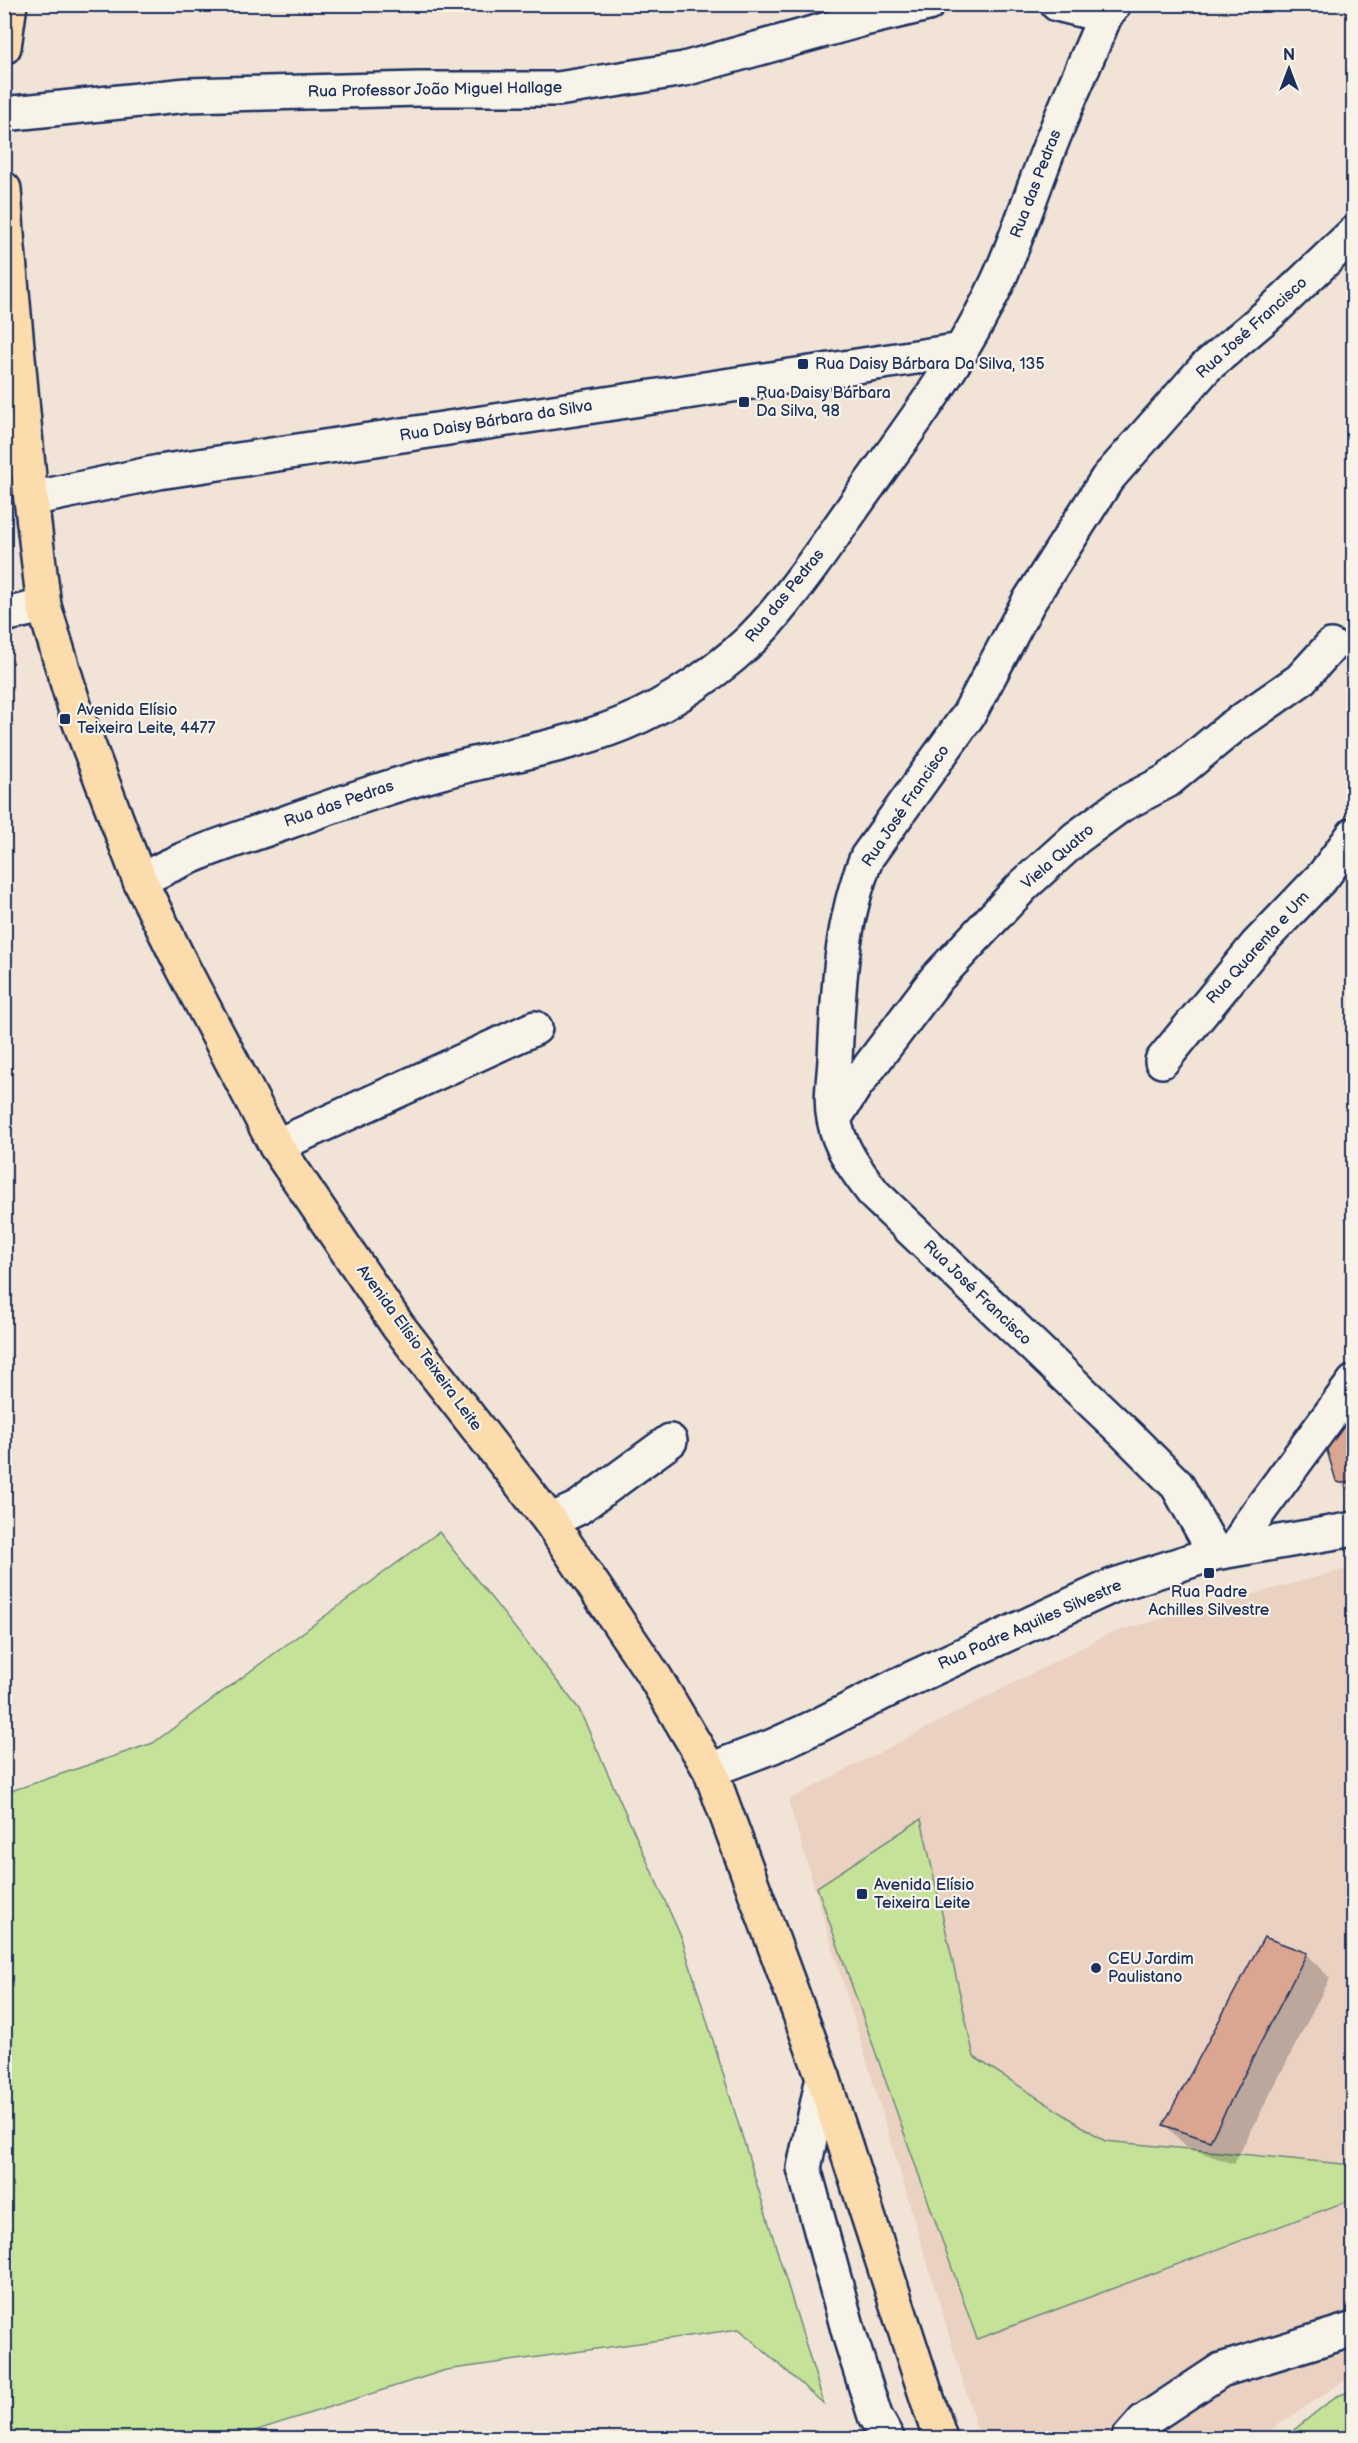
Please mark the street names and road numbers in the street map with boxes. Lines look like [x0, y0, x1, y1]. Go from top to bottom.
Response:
street label: Rua Professor João Miguel Hallage [308, 78, 563, 102]
street label: Rua das Pedras [1007, 127, 1065, 241]
street label: Rua José Francisco [1193, 273, 1311, 383]
street label: Rua Daisy Bárbara da Silva [398, 396, 594, 446]
street label: Rua das Pedras [742, 545, 829, 647]
street label: Rua José Francisco [858, 742, 954, 870]
street label: Rua das Pedras [282, 776, 396, 832]
street label: Viela Quatro [1018, 820, 1098, 894]
street label: Rua Quarenta e Um [1203, 888, 1313, 1008]
street label: Rua José Francisco [919, 1237, 1035, 1349]
street label: Avenida Elísio Teixeira Leite [352, 1261, 486, 1435]
street label: Rua Padre Aquiles Silvestre [935, 1576, 1125, 1674]

